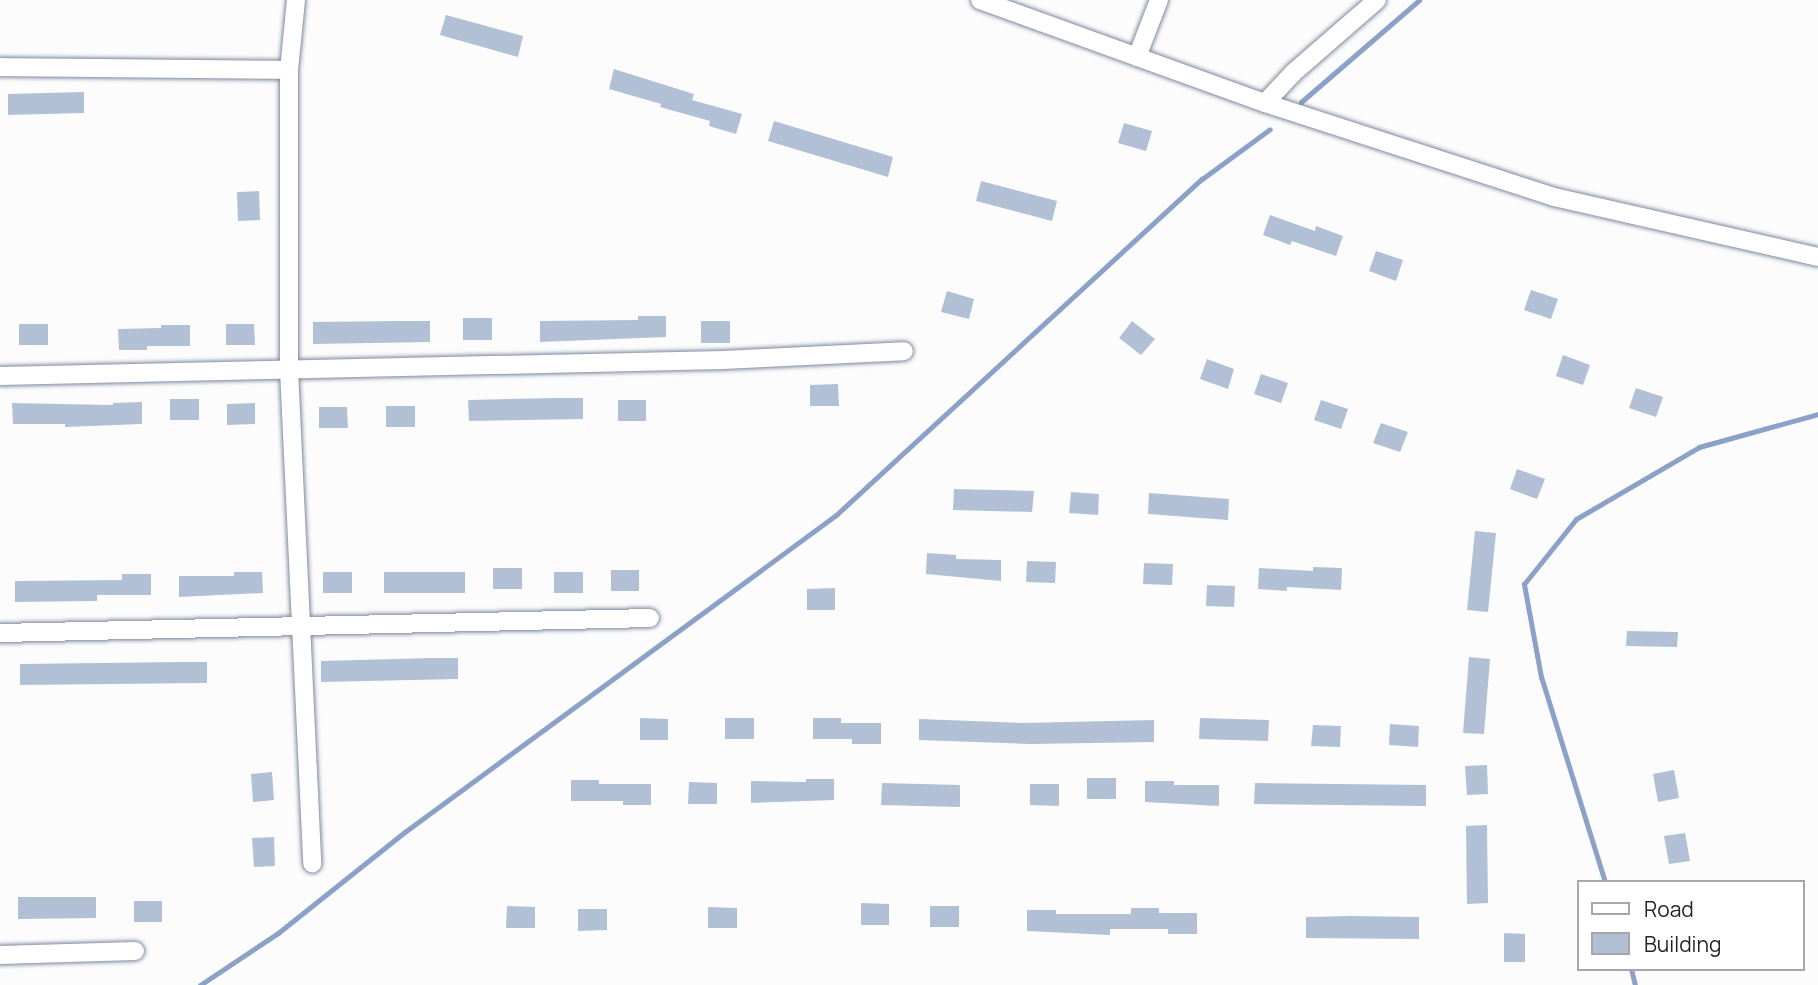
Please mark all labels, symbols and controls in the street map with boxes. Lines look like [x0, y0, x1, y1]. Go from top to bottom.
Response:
legend [1576, 880, 1804, 971]
text: Road [1644, 895, 1694, 923]
text: Building [1644, 930, 1721, 958]

